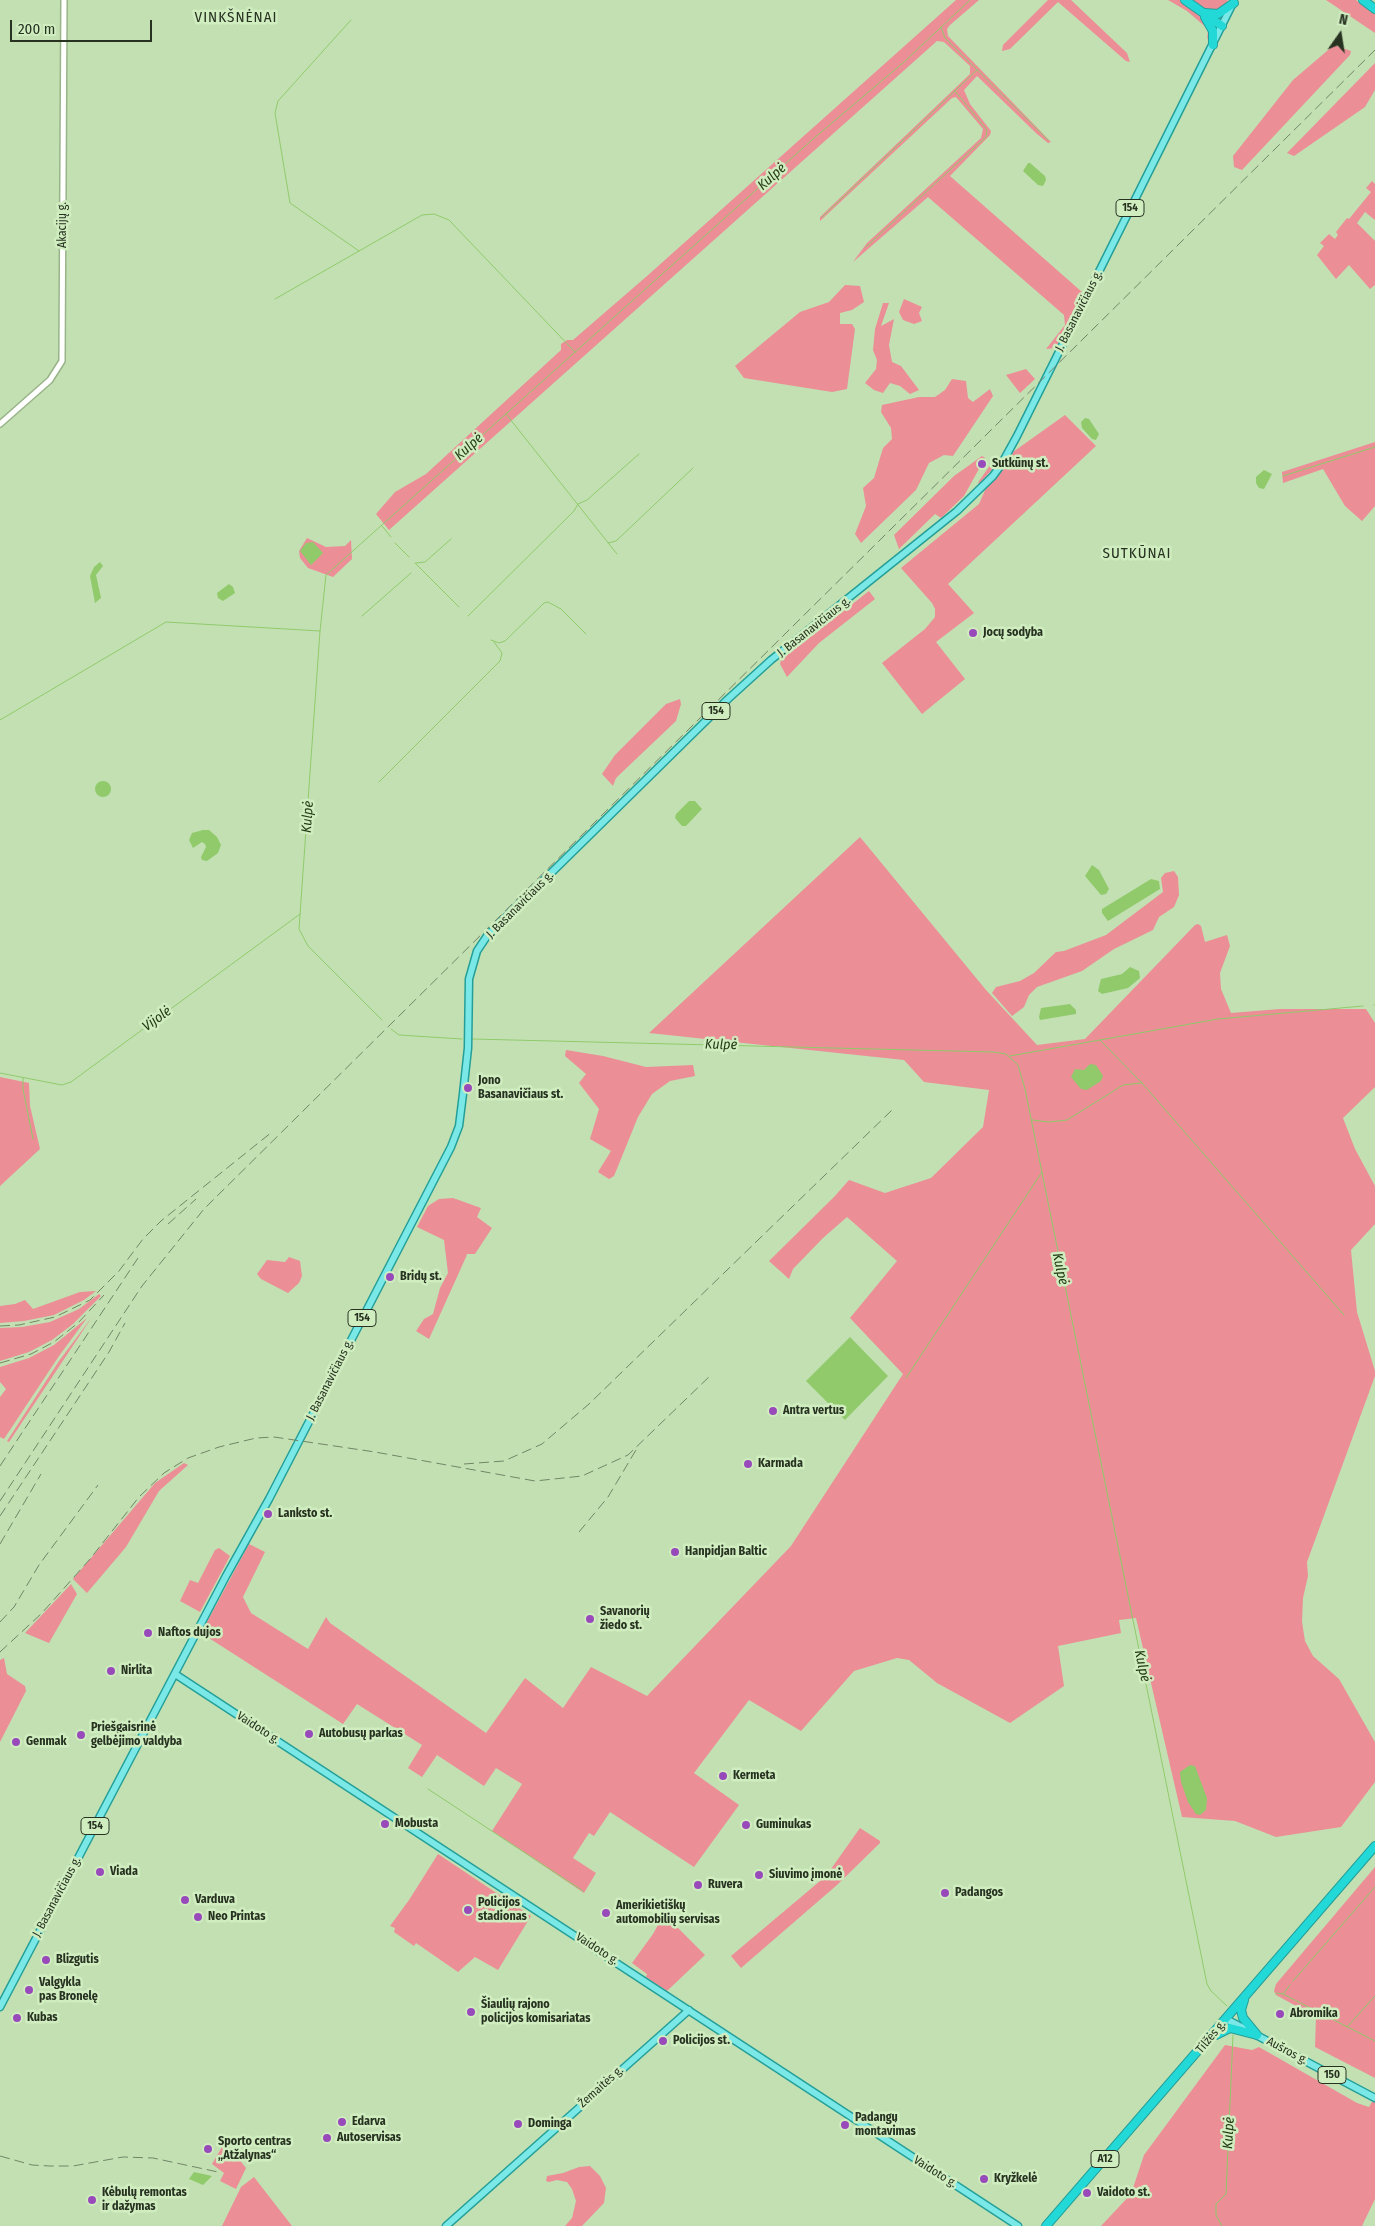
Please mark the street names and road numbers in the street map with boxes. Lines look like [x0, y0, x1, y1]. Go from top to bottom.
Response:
road number: 154 [1116, 200, 1144, 217]
street label: Akacijų g. [56, 202, 70, 248]
street label: J. Basanavičiaus g. [1052, 268, 1106, 354]
street label: J. Basanavičiaus g. [775, 594, 853, 660]
road number: 154 [702, 702, 730, 719]
street label: J. Basanavičiaus g. [484, 869, 556, 941]
road number: 154 [348, 1310, 376, 1326]
street label: J. Basanavičiaus g. [303, 1337, 357, 1423]
street label: Vaidoto g. [234, 1709, 282, 1747]
road number: 154 [81, 1818, 109, 1834]
street label: J. Basanavičiaus g. [30, 1854, 84, 1940]
street label: Vaidoto g. [573, 1930, 621, 1968]
street label: Tilžės g. [1193, 2018, 1229, 2056]
street label: Aušros g. [1264, 2034, 1310, 2068]
street label: Žemaitės g. [576, 2063, 626, 2111]
road number: 150 [1318, 2066, 1346, 2084]
road number: A12 [1091, 2150, 1119, 2168]
street label: Vaidoto g. [911, 2153, 959, 2191]

